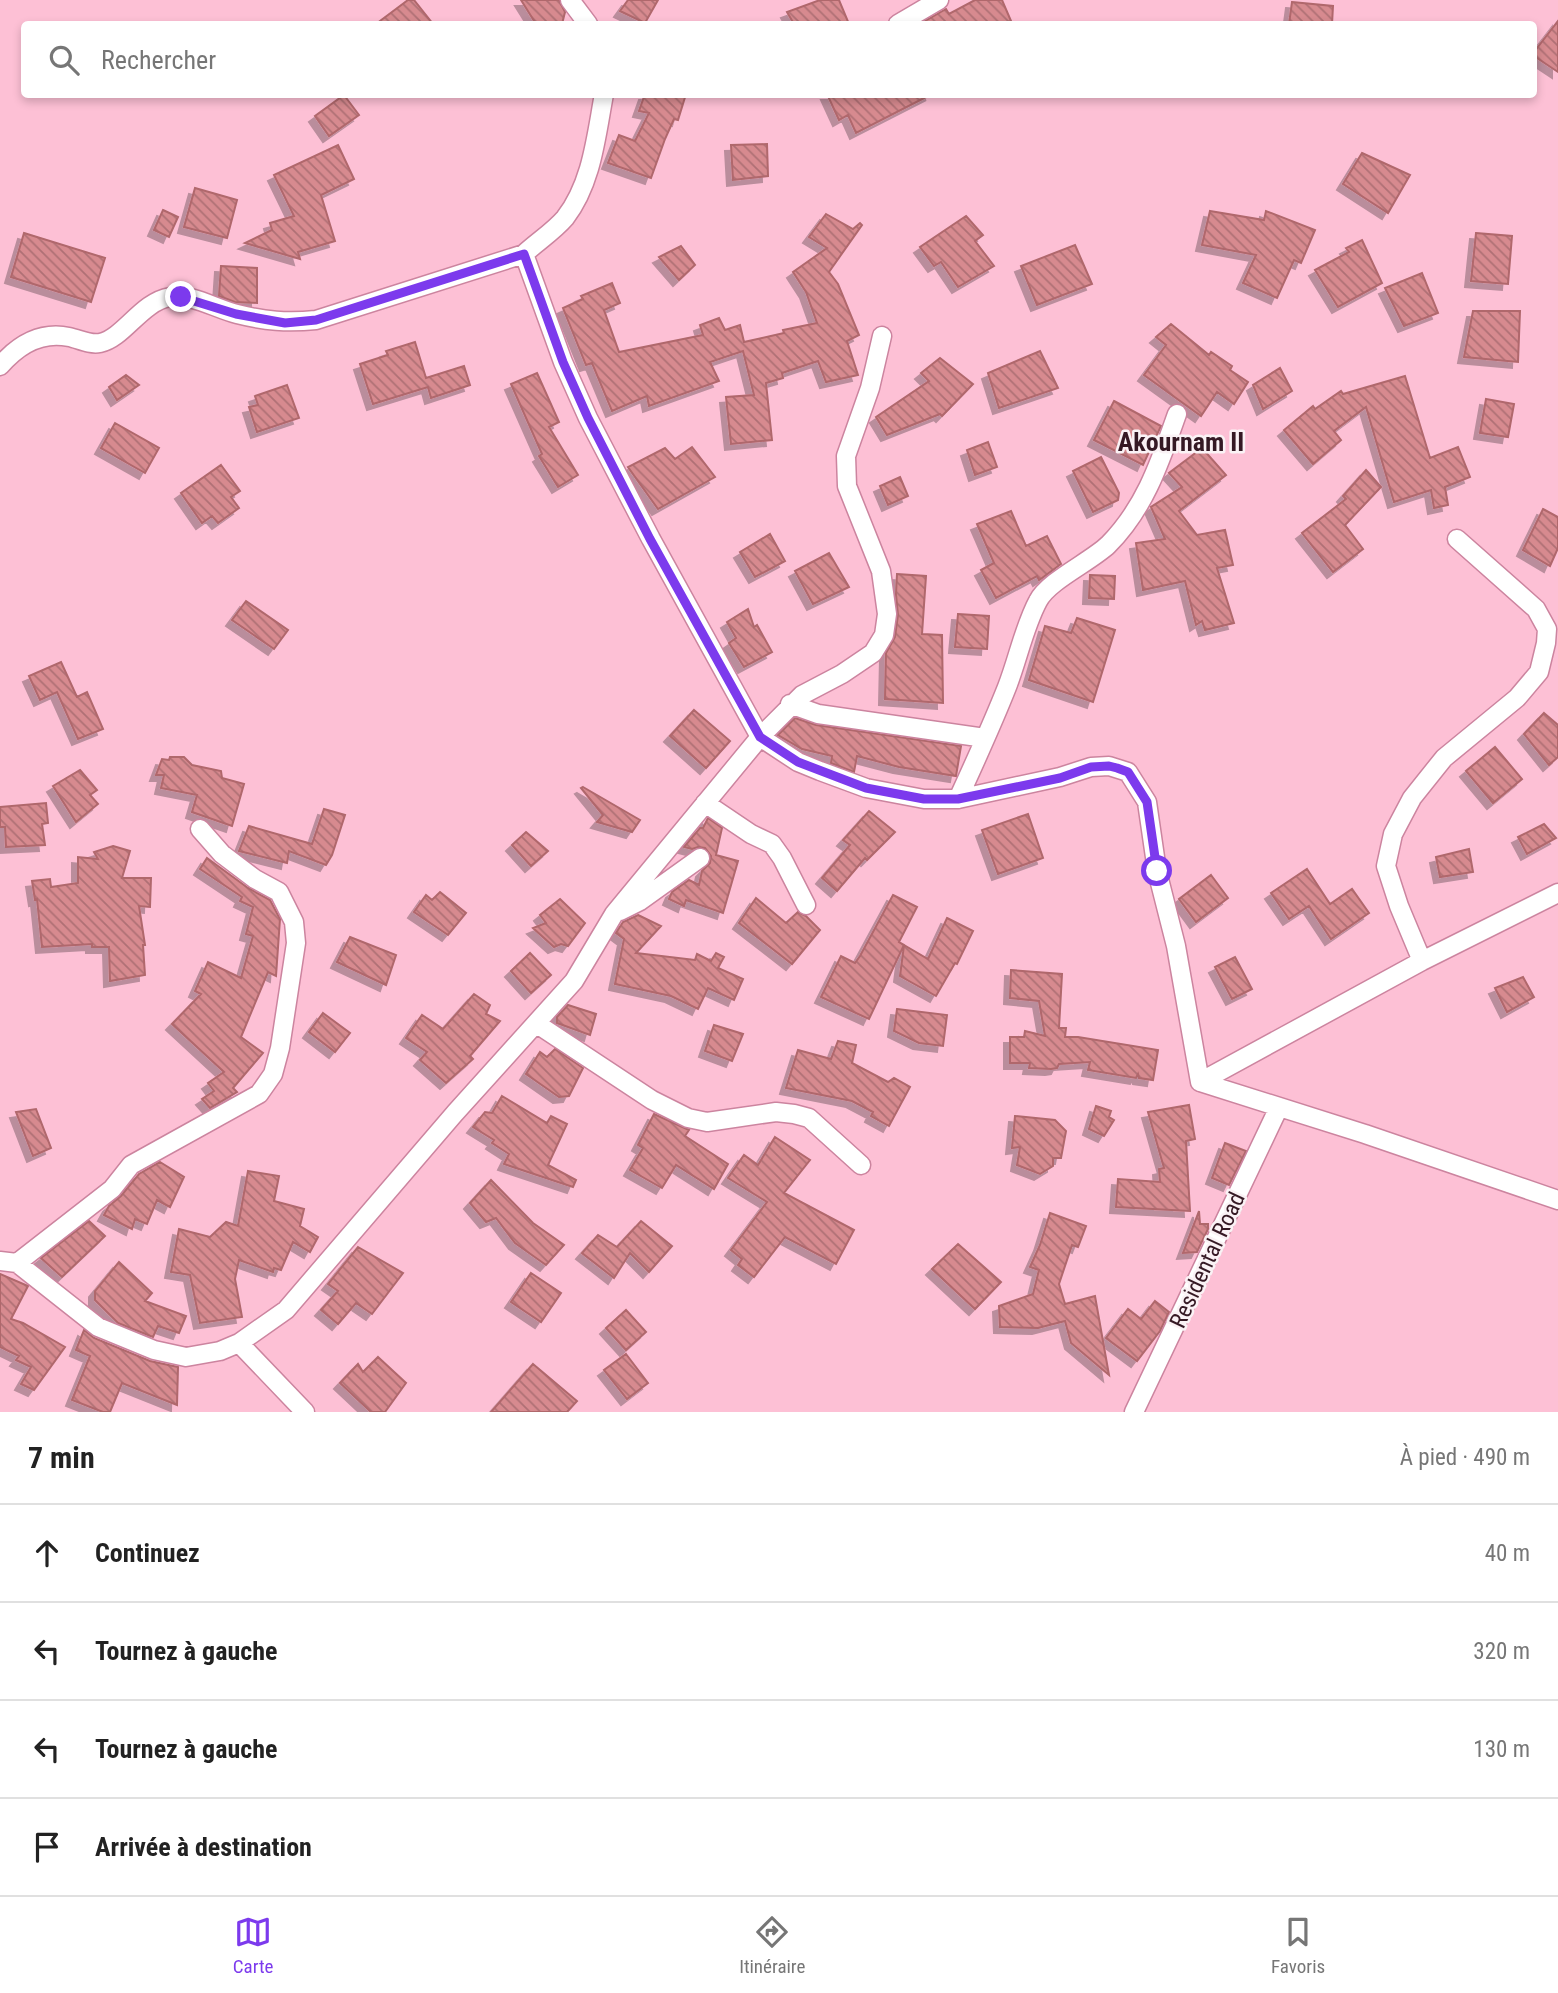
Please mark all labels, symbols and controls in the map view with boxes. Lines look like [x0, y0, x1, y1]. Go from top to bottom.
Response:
search box [21, 21, 1537, 98]
icon: search [45, 41, 83, 79]
text: Rechercher [101, 45, 216, 75]
route end [165, 281, 196, 312]
district label: Akournam II [1118, 427, 1244, 457]
route start [1141, 855, 1172, 886]
street label: Residental Road [1164, 1188, 1251, 1332]
text: 7 min [28, 1440, 95, 1475]
text: À pied · 490 m [1400, 1444, 1530, 1471]
icon: ahead [28, 1534, 66, 1572]
text: Continuez [95, 1538, 200, 1568]
text: 40 m [1485, 1540, 1530, 1567]
icon: left [28, 1632, 66, 1670]
text: Tournez à gauche [95, 1636, 277, 1666]
text: 320 m [1473, 1638, 1530, 1665]
icon: left [28, 1730, 66, 1768]
text: Tournez à gauche [95, 1734, 277, 1764]
text: 130 m [1473, 1736, 1530, 1763]
icon: arrive [28, 1828, 66, 1866]
text: Arrivée à destination [95, 1832, 312, 1862]
tab: Carte [233, 1913, 273, 1978]
tab: Itinéraire [739, 1913, 805, 1978]
tab: Favoris [1271, 1913, 1325, 1978]

